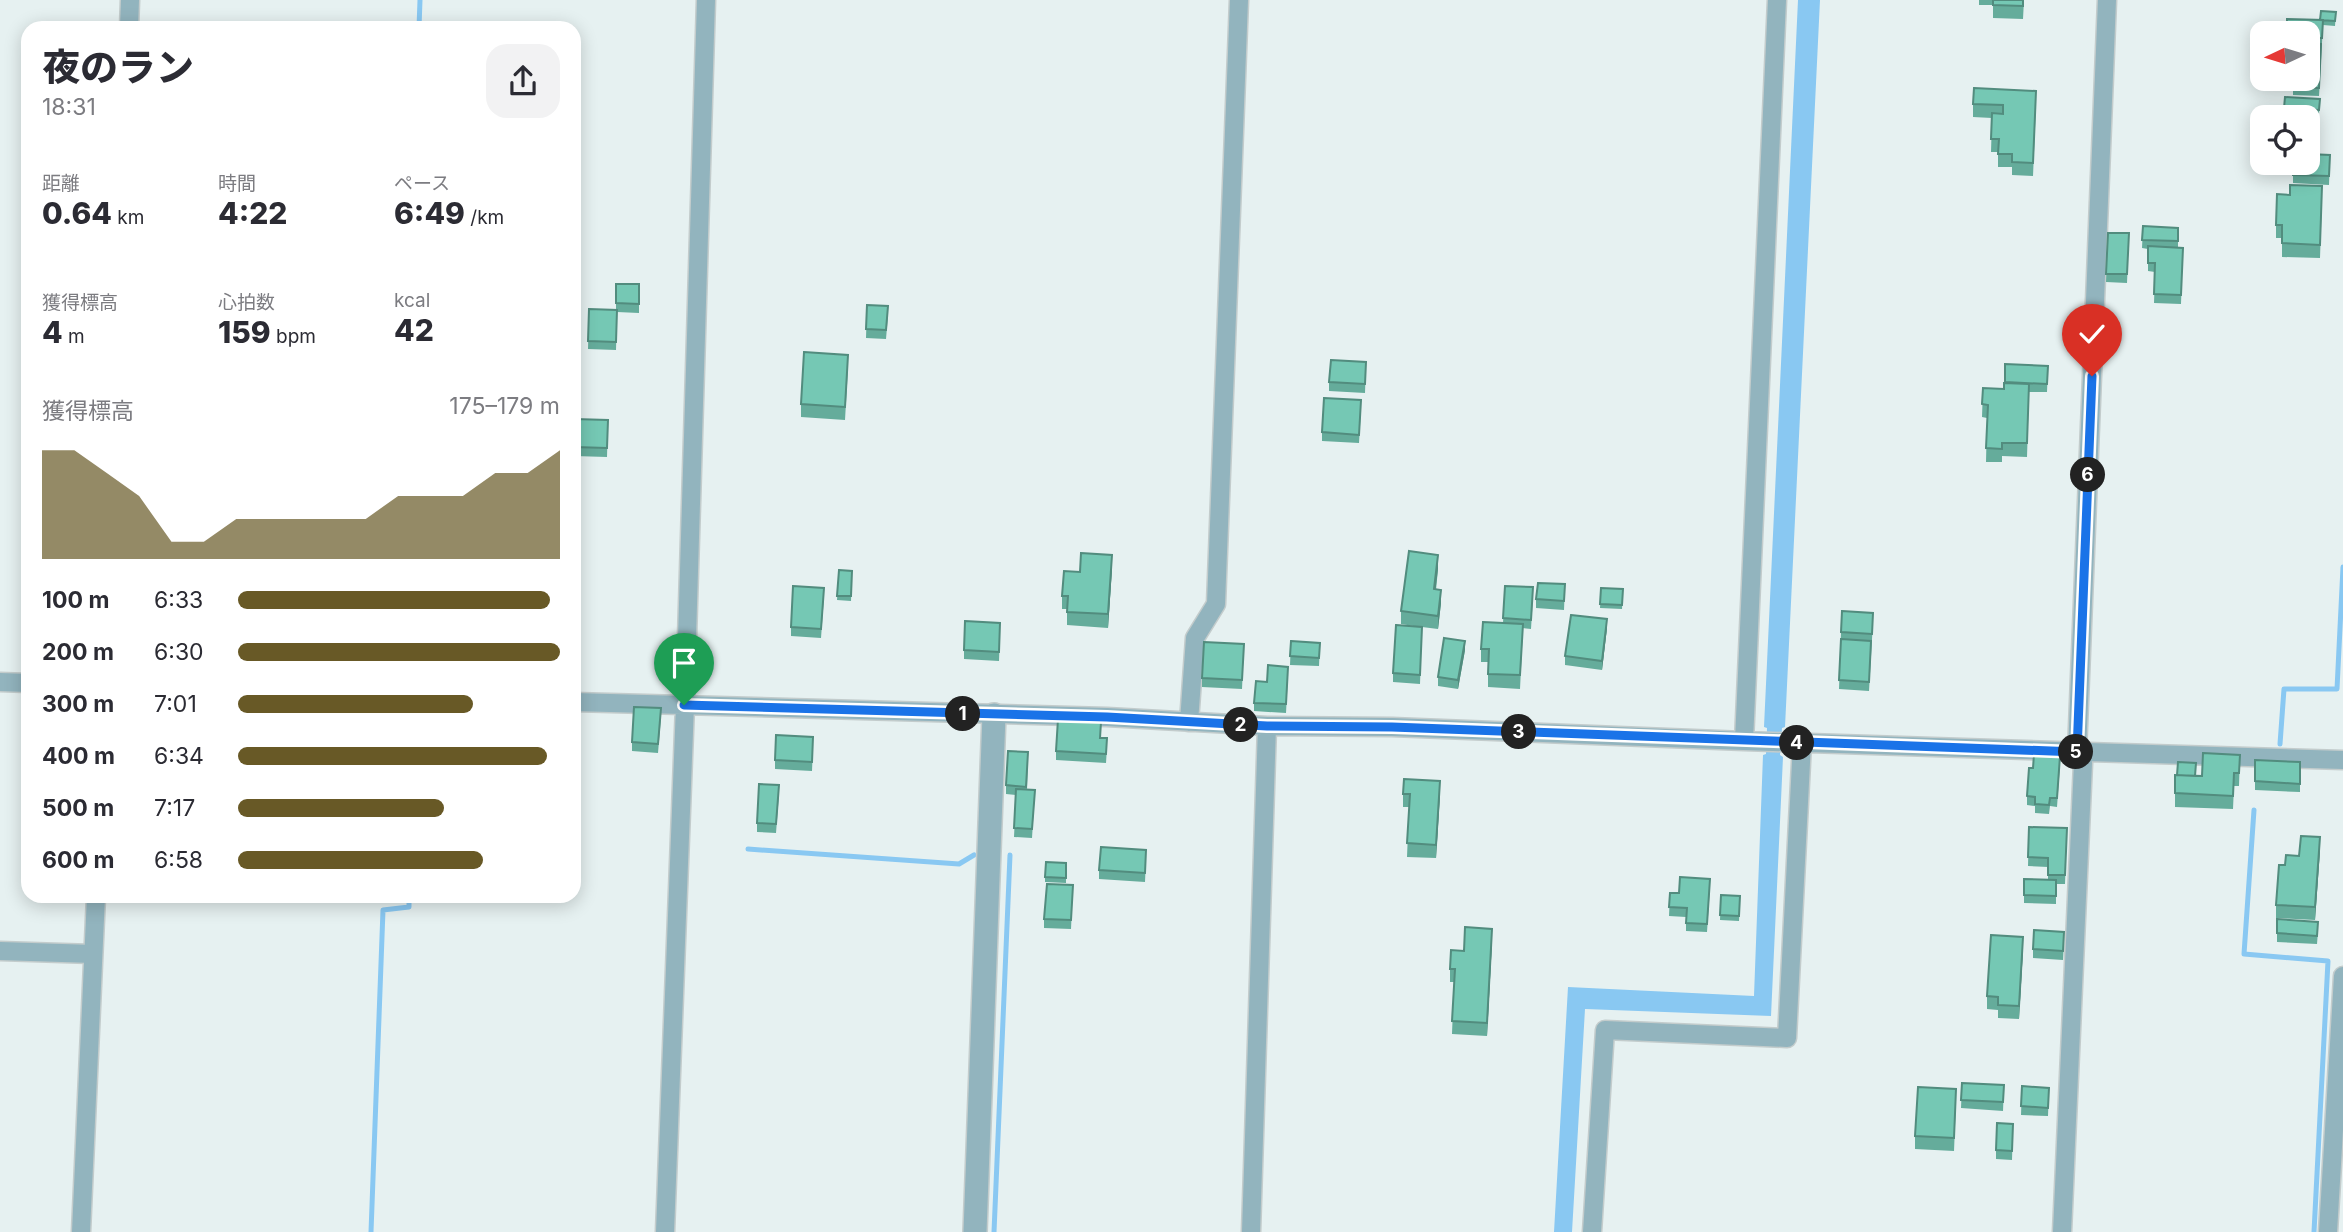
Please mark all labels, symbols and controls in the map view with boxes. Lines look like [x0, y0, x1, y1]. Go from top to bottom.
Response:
north arrow [2250, 21, 2320, 91]
map controls [2250, 21, 2320, 175]
text: 夜のラン [42, 44, 194, 90]
button: share [486, 44, 560, 118]
text: 18:31 [42, 93, 96, 121]
button: locate [2250, 105, 2320, 175]
text: 距離 [42, 172, 80, 195]
text: 時間 [218, 172, 256, 195]
text: ペース [394, 172, 450, 195]
text: 0.64 [42, 195, 112, 231]
text: 4:22 [218, 195, 288, 231]
text: 6:49 [394, 195, 465, 231]
text: km [112, 206, 144, 229]
text: /km [465, 206, 504, 229]
text: kcal [394, 289, 430, 312]
text: 獲得標高 [42, 291, 118, 314]
text: 心拍数 [218, 291, 275, 314]
pin [2062, 304, 2122, 376]
text: 42 [394, 312, 434, 348]
text: 4 [42, 314, 63, 350]
text: 159 [218, 314, 271, 350]
icon: check [2073, 315, 2111, 353]
text: m [63, 325, 85, 348]
text: bpm [271, 325, 316, 348]
text: 175–179 m [449, 392, 560, 420]
text: 獲得標高 [42, 397, 134, 425]
pin: 6 [2070, 458, 2106, 492]
text: 6 [2081, 463, 2094, 486]
text: 100 m [42, 586, 109, 614]
text: 6:33 [154, 586, 203, 614]
pin [654, 633, 714, 705]
text: 200 m [42, 638, 114, 666]
text: 6:30 [154, 638, 204, 666]
icon: arrive [665, 644, 703, 682]
text: 300 m [42, 690, 114, 718]
text: 7:01 [154, 690, 197, 718]
pin: 1 [946, 696, 981, 732]
text: 1 [958, 702, 967, 725]
pin: 2 [1224, 708, 1258, 742]
text: 2 [1235, 713, 1246, 736]
pin: 3 [1502, 714, 1536, 750]
text: 3 [1512, 720, 1525, 743]
pin: 4 [1780, 726, 1814, 760]
text: 4 [1790, 731, 1803, 754]
pin: 5 [2058, 734, 2094, 770]
text: 5 [2069, 740, 2082, 763]
text: 400 m [42, 742, 115, 770]
text: 6:34 [154, 742, 204, 770]
text: 500 m [42, 794, 114, 822]
text: 7:17 [154, 794, 195, 822]
text: 600 m [42, 846, 114, 874]
text: 6:58 [154, 846, 203, 874]

